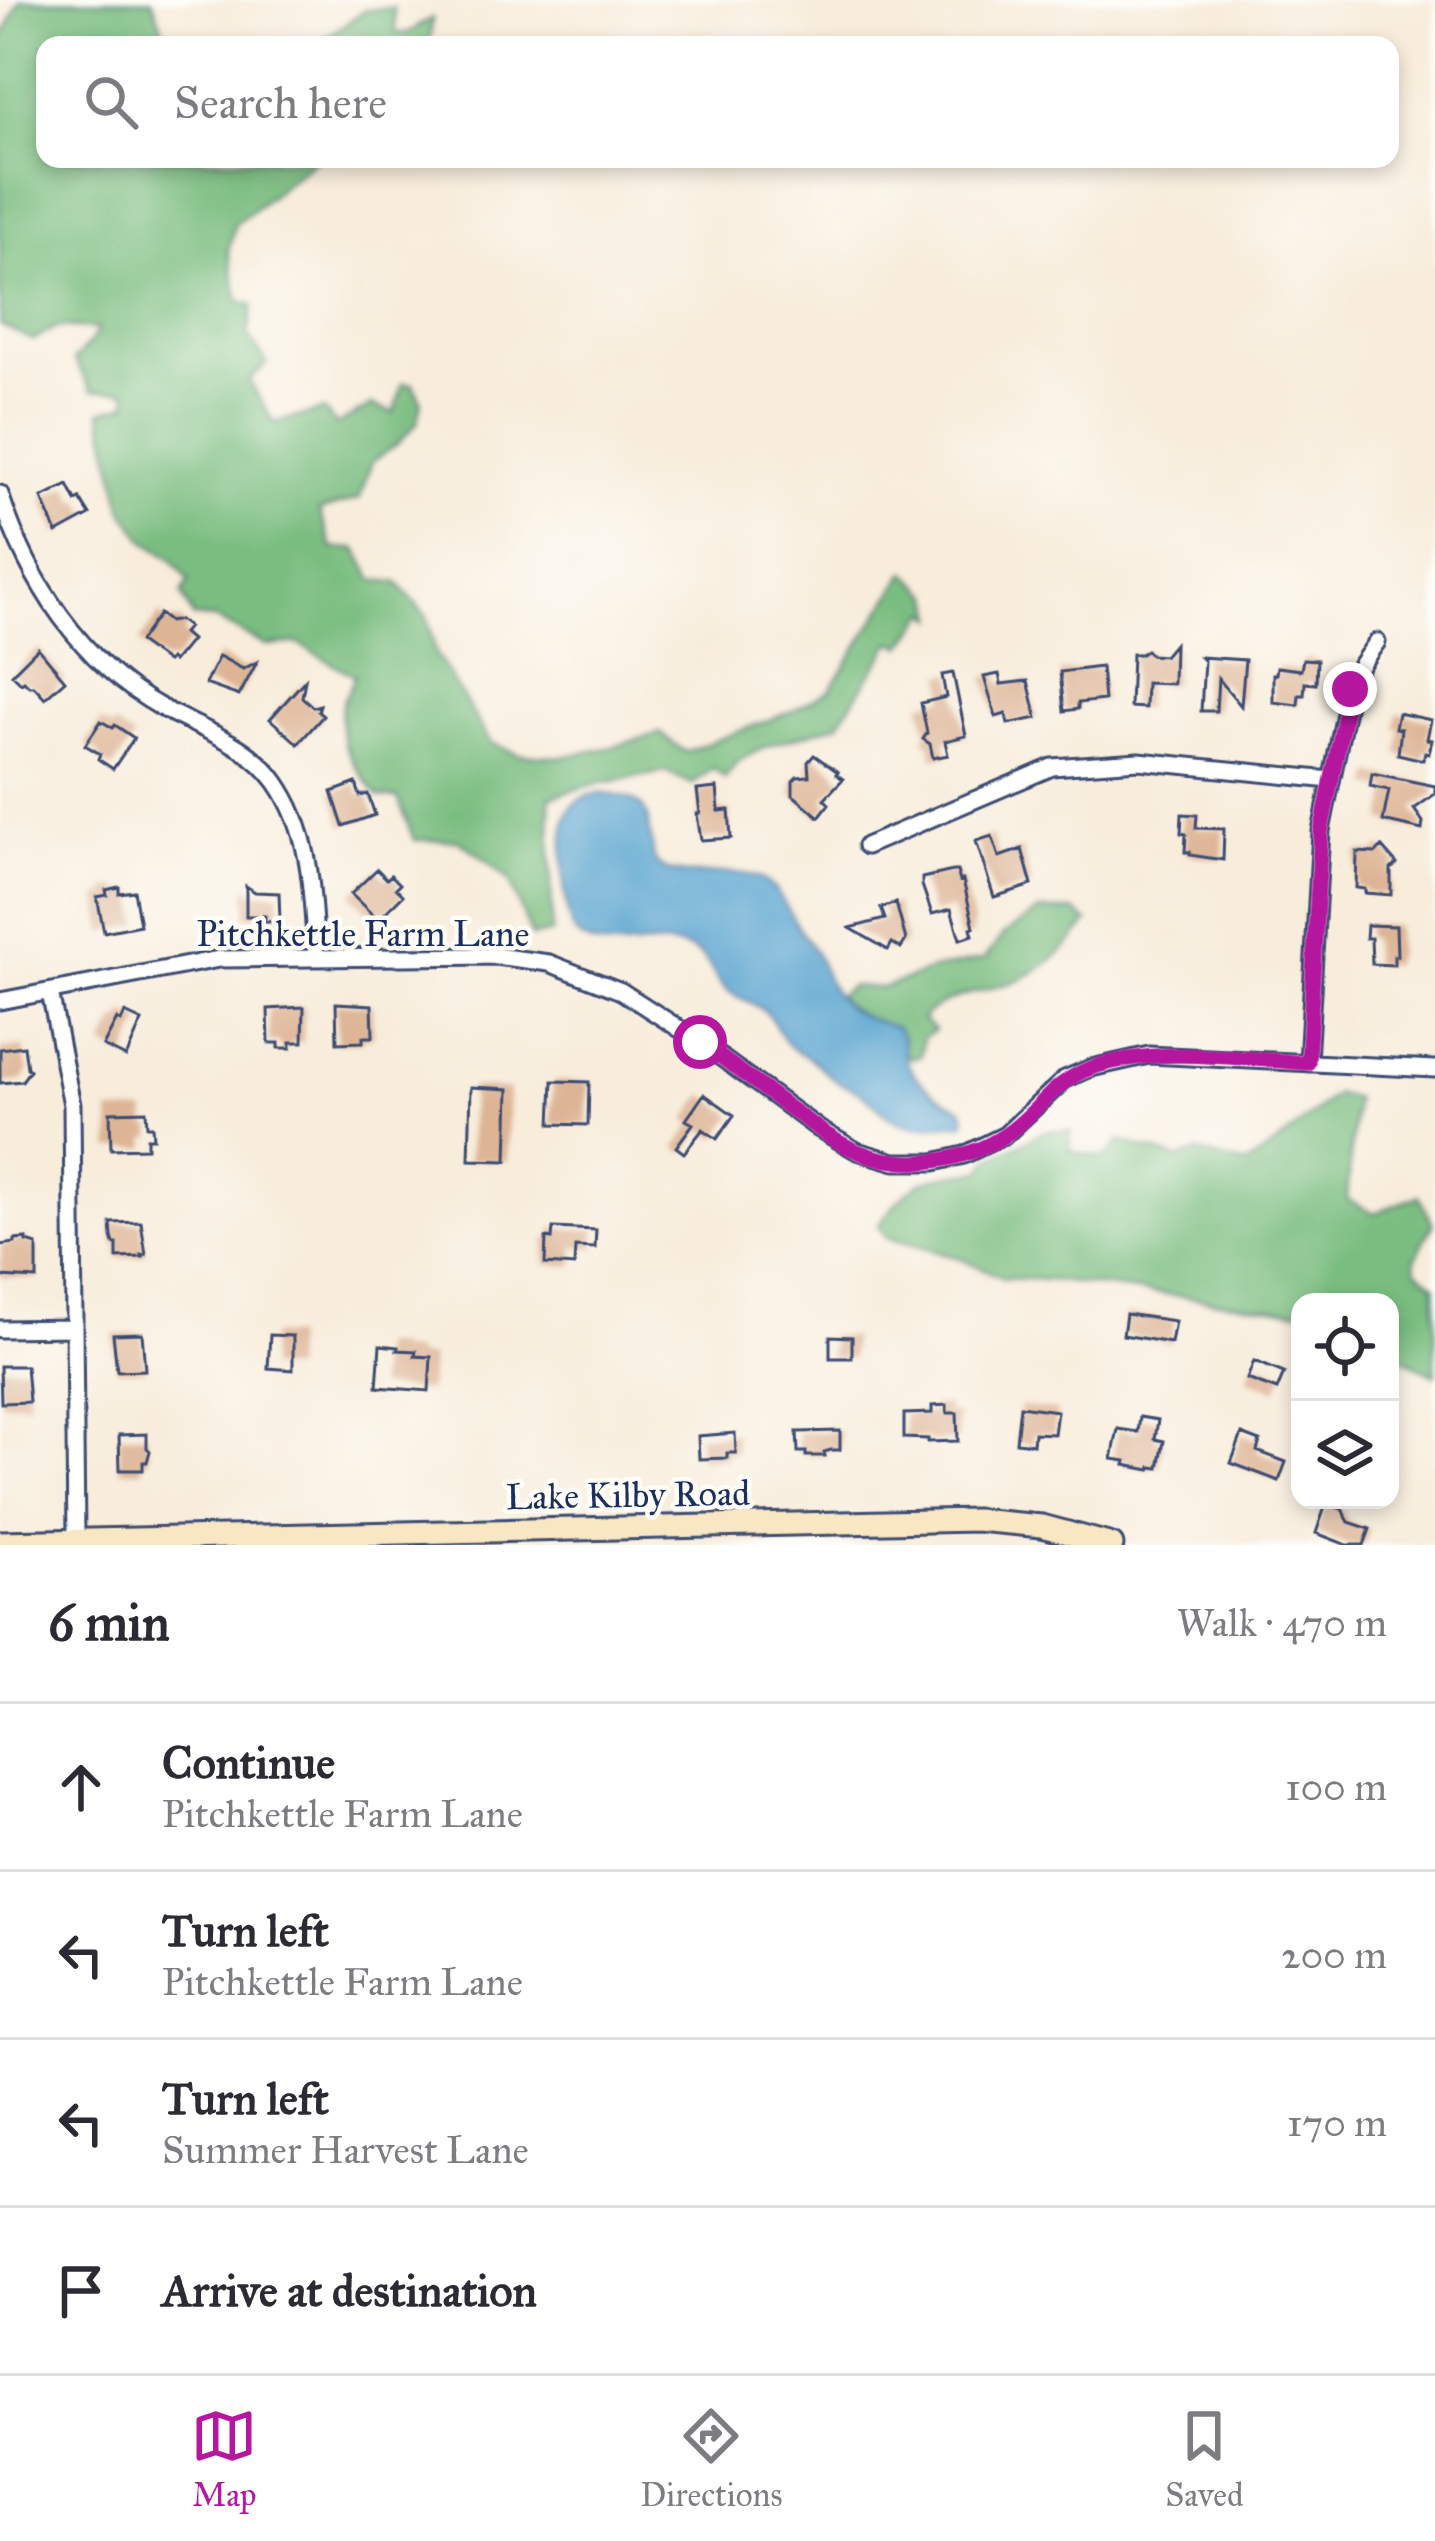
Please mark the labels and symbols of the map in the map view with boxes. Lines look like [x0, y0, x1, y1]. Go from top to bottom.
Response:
route end [1323, 662, 1377, 716]
street label: Pitchkettle Farm Lane [196, 912, 530, 956]
route start [673, 1015, 727, 1069]
street label: Lake Kilby Road [505, 1471, 751, 1519]

